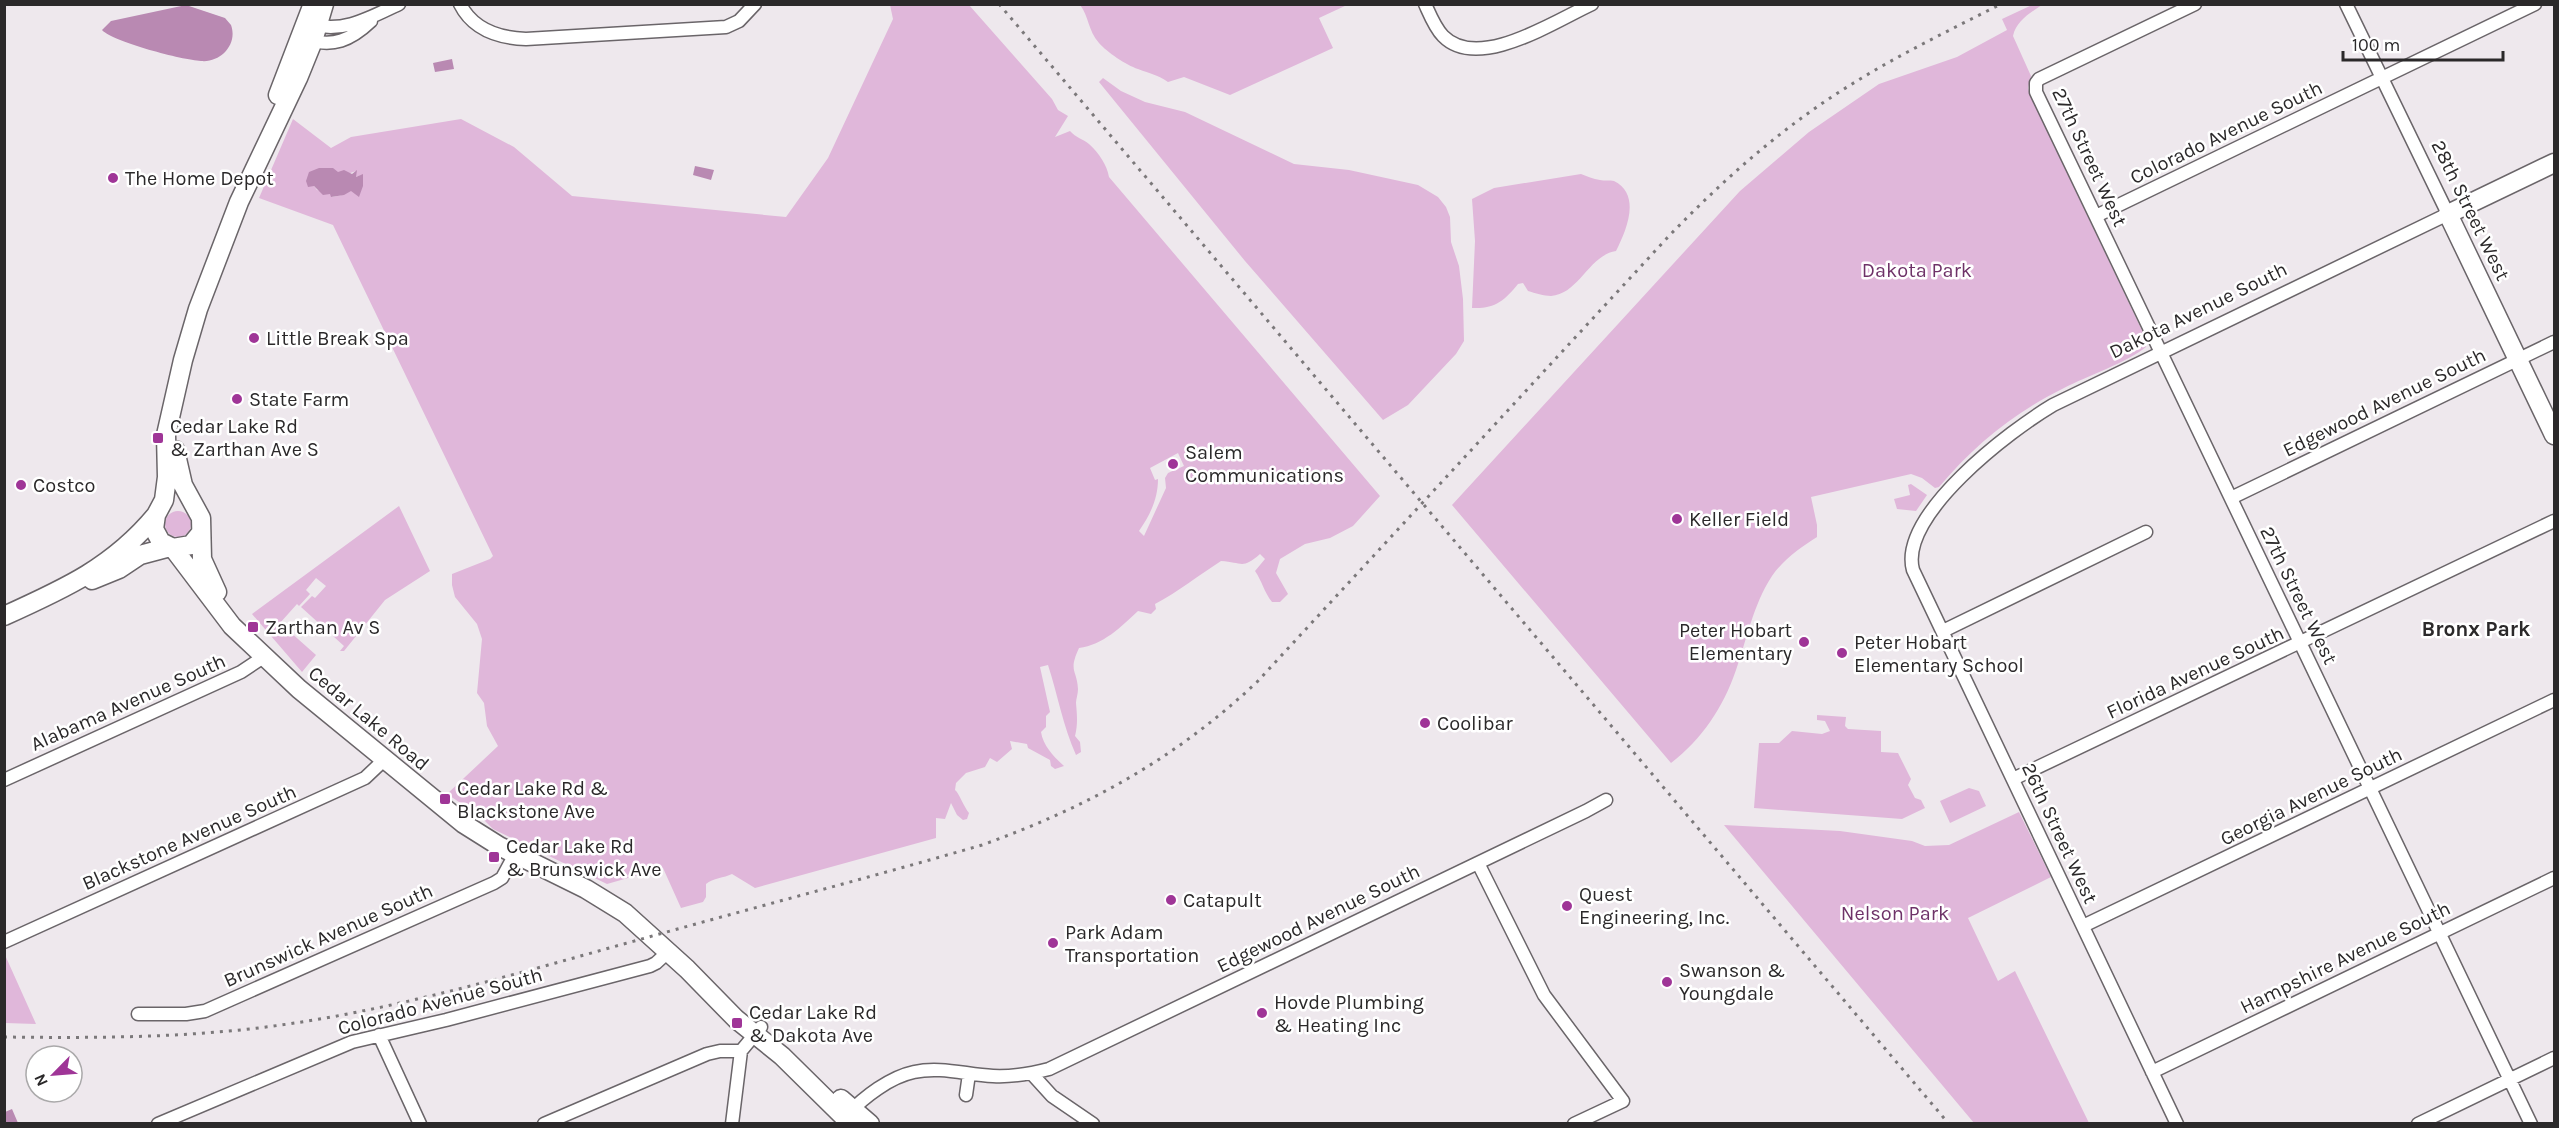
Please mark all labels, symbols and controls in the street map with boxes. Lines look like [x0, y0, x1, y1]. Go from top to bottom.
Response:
scale bar [2343, 24, 2504, 62]
text: 100 m [2352, 34, 2400, 56]
street label: Colorado Avenue South [2126, 76, 2326, 189]
street label: 27th Street West [2047, 84, 2132, 231]
street label: 28th Street West [2427, 136, 2515, 285]
place label: The Home Depot [125, 167, 274, 190]
marker: The Home Depot [106, 171, 120, 185]
street label: Dakota Avenue South [2106, 257, 2291, 364]
park label: Dakota Park [1862, 259, 1972, 282]
place label: Little Break Spa [266, 327, 409, 350]
marker: Little Break Spa [247, 331, 261, 345]
street label: Edgewood Avenue South [2279, 343, 2489, 462]
place label: State Farm [249, 388, 349, 411]
marker: State Farm [230, 392, 244, 406]
place label: Cedar Lake Rd & Zarthan Ave S [170, 415, 319, 461]
marker: Cedar Lake Rd & Zarthan Ave S [151, 431, 165, 445]
place label: Salem Communications [1185, 441, 1344, 487]
marker: Salem Communications [1166, 457, 1180, 471]
place label: Costco [33, 474, 95, 497]
marker: Costco [14, 478, 28, 492]
place label: Keller Field [1689, 508, 1789, 531]
marker: Keller Field [1670, 512, 1684, 526]
street label: 27th Street West [2255, 523, 2342, 668]
place label: Zarthan Av S [265, 616, 380, 639]
district label: Bronx Park [2422, 617, 2531, 641]
place label: Peter Hobart Elementary [1679, 619, 1792, 665]
marker: Zarthan Av S [246, 620, 260, 634]
street label: Florida Avenue South [2103, 621, 2288, 724]
place label: Peter Hobart Elementary School [1854, 631, 2024, 677]
marker: Peter Hobart Elementary [1797, 635, 1811, 649]
marker: Peter Hobart Elementary School [1835, 646, 1849, 660]
street label: Alabama Avenue South [27, 649, 229, 756]
street label: Cedar Lake Road [304, 661, 434, 775]
place label: Coolibar [1437, 712, 1514, 735]
marker: Coolibar [1418, 716, 1432, 730]
street label: Georgia Avenue South [2217, 742, 2406, 850]
street label: 26th Street West [2017, 759, 2102, 908]
place label: Cedar Lake Rd & Blackstone Ave [457, 777, 608, 823]
street label: Blackstone Avenue South [79, 780, 300, 895]
marker: Cedar Lake Rd & Blackstone Ave [438, 792, 452, 806]
place label: Cedar Lake Rd & Brunswick Ave [506, 835, 662, 881]
marker: Cedar Lake Rd & Brunswick Ave [487, 850, 501, 864]
street label: Edgewood Avenue South [1213, 859, 1423, 978]
street label: Brunswick Avenue South [220, 879, 436, 992]
place label: Quest Engineering, Inc. [1579, 883, 1729, 929]
place label: Catapult [1183, 889, 1262, 912]
marker: Catapult [1164, 893, 1178, 907]
street label: Hampshire Avenue South [2236, 897, 2454, 1018]
marker: Quest Engineering, Inc. [1560, 899, 1574, 913]
park label: Nelson Park [1841, 902, 1949, 925]
place label: Park Adam Transportation [1065, 921, 1199, 967]
marker: Park Adam Transportation [1046, 936, 1060, 950]
place label: Swanson & Youngdale [1679, 959, 1785, 1005]
street label: Colorado Avenue South [335, 963, 545, 1040]
marker: Swanson & Youngdale [1660, 975, 1674, 989]
place label: Hovde Plumbing & Heating Inc [1274, 991, 1424, 1037]
place label: Cedar Lake Rd & Dakota Ave [749, 1001, 877, 1047]
marker: Hovde Plumbing & Heating Inc [1255, 1006, 1269, 1020]
marker: Cedar Lake Rd & Dakota Ave [730, 1016, 744, 1030]
north arrow [24, 1044, 84, 1104]
text: N [30, 1071, 52, 1089]

